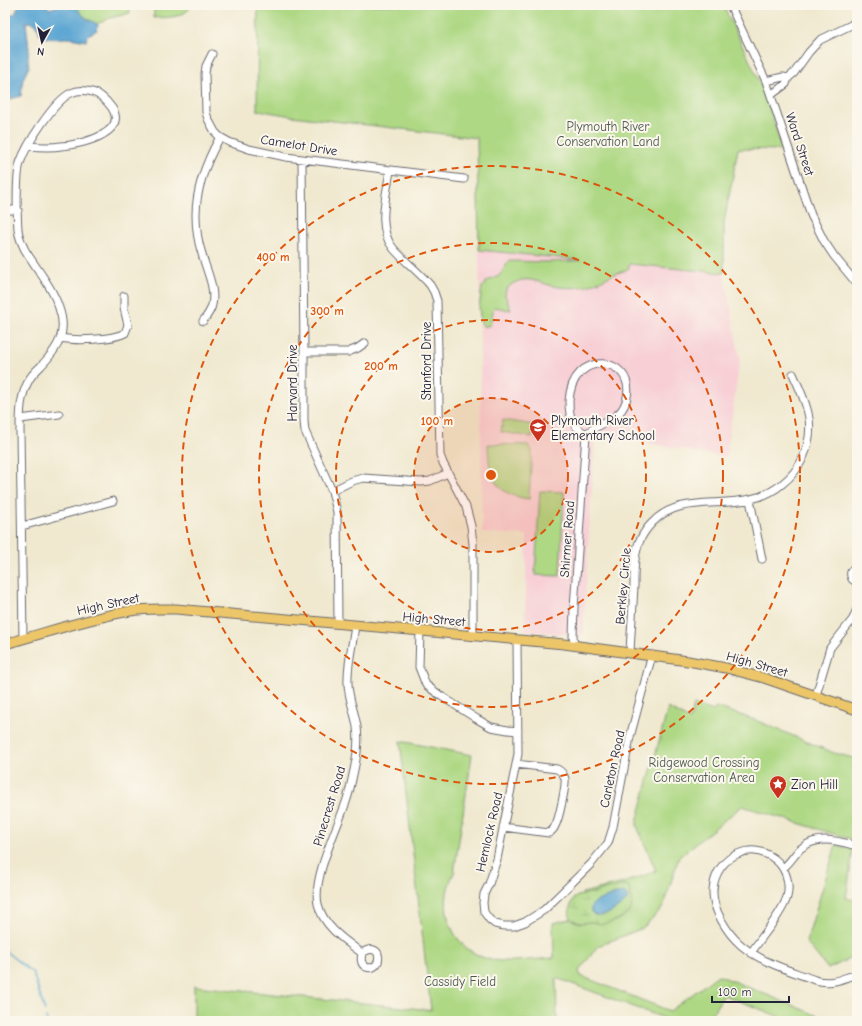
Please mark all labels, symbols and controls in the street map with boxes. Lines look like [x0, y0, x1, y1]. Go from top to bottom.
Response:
north arrow [22, 22, 62, 62]
text: N [36, 44, 45, 58]
street label: Ward Street [783, 110, 818, 179]
park label: Plymouth River Conservation Land [556, 119, 660, 149]
street label: Camelot Drive [259, 132, 339, 159]
text: 400 m [256, 250, 290, 264]
text: 300 m [310, 304, 344, 318]
street label: Stanford Drive [419, 321, 434, 400]
street label: Harvard Drive [285, 344, 300, 422]
text: 200 m [364, 359, 398, 373]
place label: Plymouth River Elementary School [551, 413, 655, 443]
text: 100 m [421, 414, 453, 428]
school or university icon: Plymouth River Elementary School [528, 417, 548, 442]
centre of rings [484, 468, 498, 482]
street label: Shirmer Road [557, 500, 577, 578]
street label: Berkley Circle [612, 547, 634, 625]
street label: High Street [76, 590, 142, 618]
street label: High Street [402, 609, 467, 629]
street label: High Street [725, 648, 791, 680]
street label: Carleton Road [596, 729, 628, 809]
park label: Ridgewood Crossing Conservation Area [648, 755, 760, 785]
street label: Pinecrest Road [310, 764, 348, 848]
place icon: Zion Hill [768, 774, 788, 799]
place label: Zion Hill [791, 777, 838, 792]
street label: Hemlock Road [473, 791, 505, 873]
park label: Cassidy Field [424, 974, 496, 989]
scale bar [712, 978, 789, 1004]
text: 100 m [718, 985, 751, 999]

